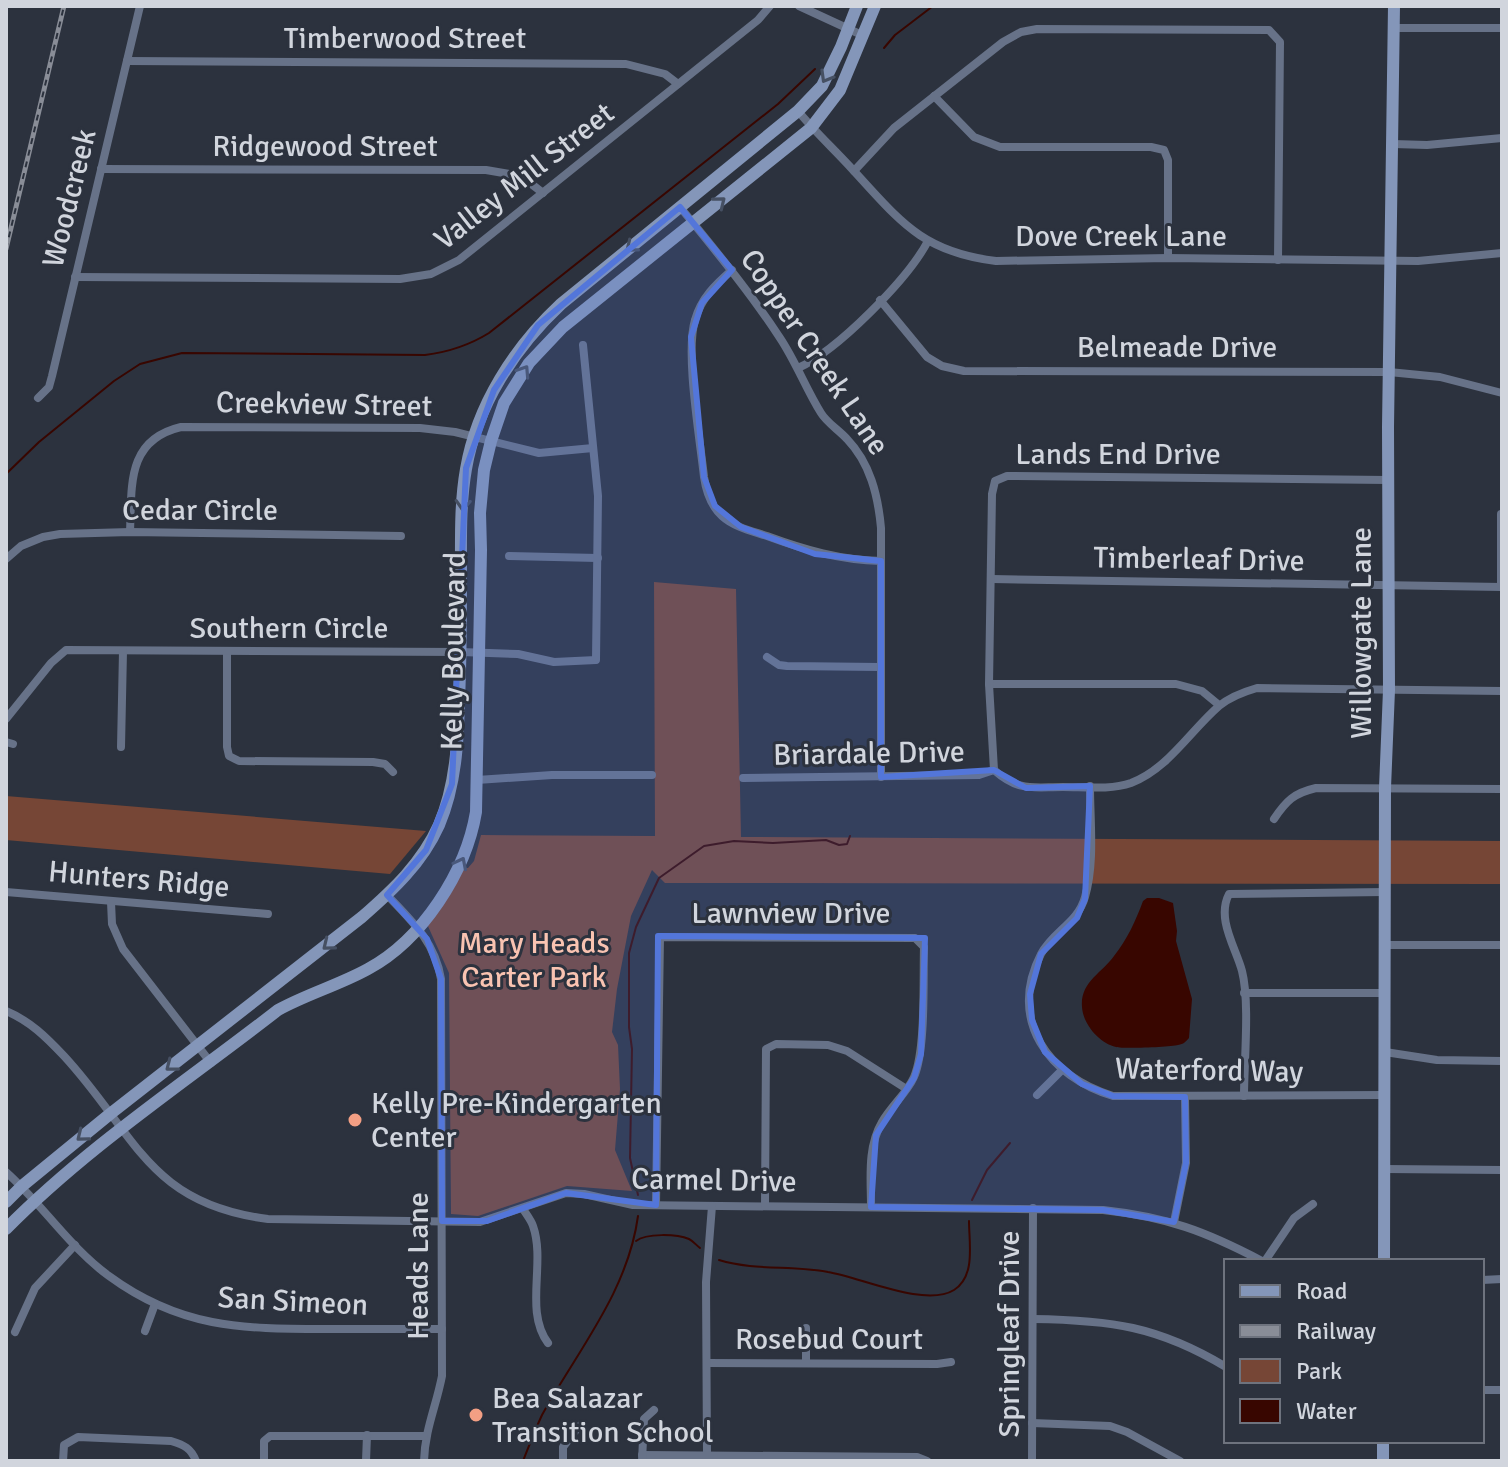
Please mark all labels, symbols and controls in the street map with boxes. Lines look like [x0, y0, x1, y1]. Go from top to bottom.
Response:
street label: Timberwood Street [284, 20, 526, 57]
one-way arrow [820, 68, 836, 83]
street label: Valley Mill Street [427, 95, 622, 258]
street label: Woodcreek [34, 125, 105, 271]
street label: Ridgewood Street [212, 128, 438, 165]
one-way arrow [711, 197, 725, 212]
street label: Dove Creek Lane [1015, 218, 1227, 255]
one-way arrow [625, 238, 640, 252]
street label: Copper Creek Lane [732, 242, 897, 462]
street label: Belmeade Drive [1077, 329, 1277, 366]
one-way arrow [515, 366, 530, 380]
street label: Creekview Street [216, 384, 432, 425]
street label: Lands End Drive [1015, 436, 1221, 473]
street label: Cedar Circle [122, 492, 278, 529]
one-way arrow [454, 499, 471, 512]
street label: Willowgate Lane [1343, 527, 1380, 739]
street label: Timberleaf Drive [1093, 539, 1305, 580]
street label: Kelly Boulevard [433, 551, 474, 751]
street label: Southern Circle [190, 610, 388, 647]
street label: Briardale Drive [773, 733, 965, 774]
street label: Hunters Ridge [47, 853, 231, 906]
one-way arrow [451, 856, 467, 871]
street label: Lawnview Drive [691, 895, 891, 932]
park label: Mary Heads Carter Park [458, 925, 610, 996]
one-way arrow [323, 935, 337, 950]
street label: Waterford Way [1114, 1050, 1303, 1091]
one-way arrow [165, 1057, 180, 1071]
place label: Kelly Pre-Kindergarten Center [371, 1085, 662, 1156]
marker: Kelly Pre-Kindergarten Center [346, 1111, 364, 1129]
one-way arrow [76, 1127, 91, 1141]
street label: Carmel Drive [631, 1161, 797, 1200]
street label: Heads Lane [400, 1192, 437, 1340]
street label: Springleaf Drive [991, 1231, 1028, 1437]
legend [1224, 1259, 1484, 1443]
text: Road [1296, 1276, 1347, 1306]
street label: San Simeon [217, 1279, 369, 1324]
text: Railway [1296, 1316, 1376, 1346]
street label: Rosebud Court [735, 1321, 923, 1358]
text: Park [1296, 1356, 1342, 1386]
place label: Bea Salazar Transition School [492, 1380, 713, 1451]
text: Water [1296, 1396, 1357, 1426]
marker: Bea Salazar Transition School [467, 1406, 485, 1424]

